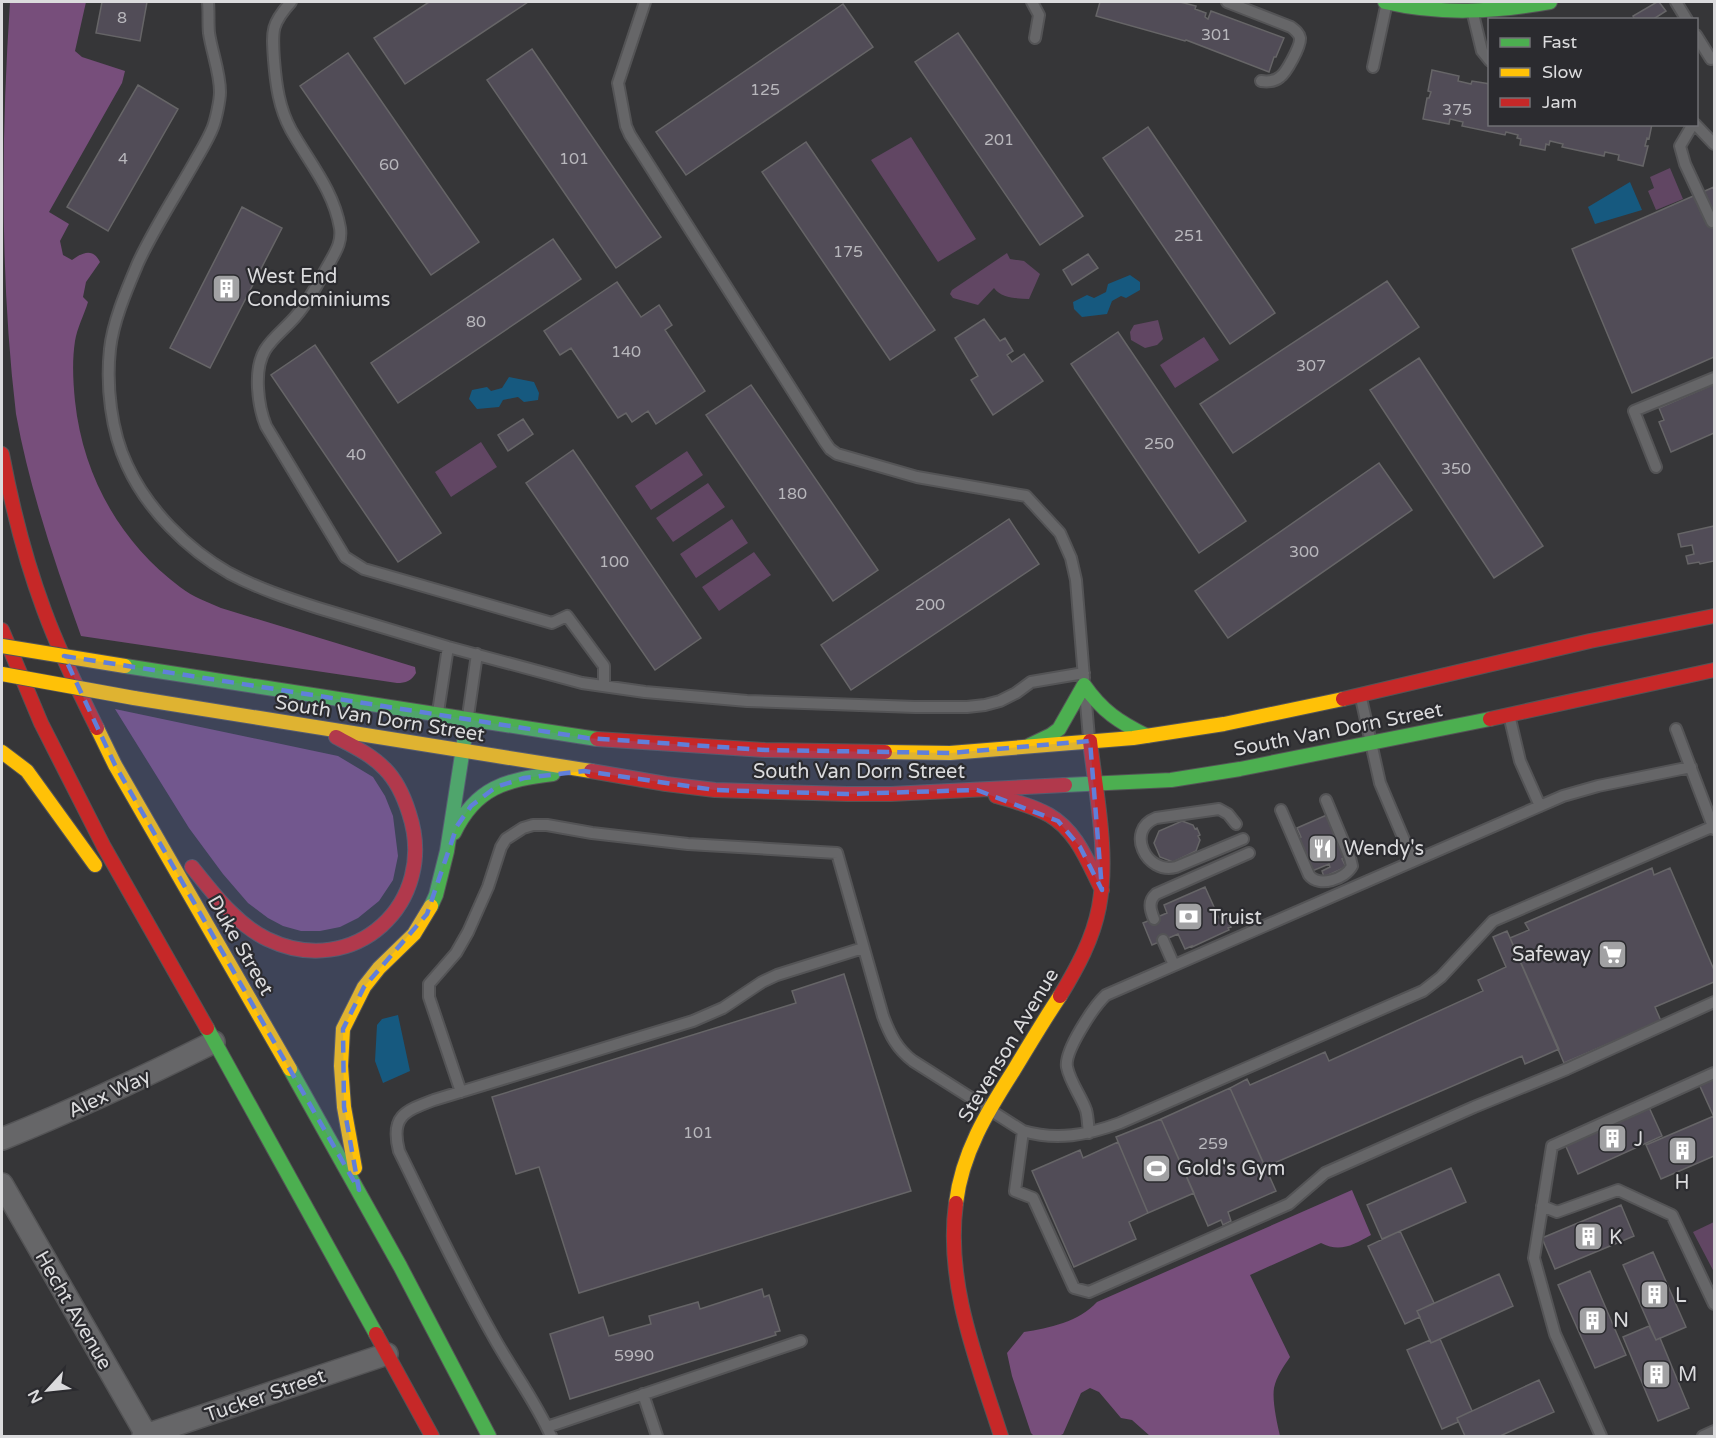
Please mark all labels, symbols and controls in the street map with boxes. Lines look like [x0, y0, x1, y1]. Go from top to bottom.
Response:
house number: 8 [117, 8, 127, 28]
legend [1488, 18, 1698, 126]
house number: 301 [1201, 25, 1231, 45]
text: Fast [1542, 31, 1577, 53]
text: Slow [1542, 61, 1583, 83]
house number: 125 [750, 80, 780, 100]
text: Jam [1542, 91, 1577, 113]
house number: 375 [1442, 100, 1472, 120]
house number: 201 [984, 130, 1014, 150]
house number: 4 [118, 149, 128, 169]
house number: 101 [559, 149, 589, 169]
house number: 60 [379, 155, 399, 175]
house number: 251 [1174, 226, 1204, 246]
house number: 175 [833, 242, 863, 262]
place label: West End Condominiums [247, 265, 390, 312]
building icon: West End Condominiums [210, 272, 242, 304]
house number: 80 [466, 312, 486, 332]
house number: 140 [611, 342, 641, 362]
house number: 307 [1296, 356, 1326, 376]
house number: 250 [1144, 434, 1174, 454]
house number: 40 [346, 445, 366, 465]
house number: 350 [1441, 459, 1471, 479]
house number: 180 [777, 484, 807, 504]
house number: 300 [1289, 542, 1319, 562]
house number: 100 [599, 552, 629, 572]
house number: 200 [915, 595, 945, 615]
street label: South Van Dorn Street [273, 691, 487, 747]
street label: South Van Dorn Street [1232, 698, 1445, 762]
street label: South Van Dorn Street [753, 760, 965, 784]
restaurant icon: Wendy's [1307, 832, 1339, 864]
place label: Wendy's [1344, 837, 1424, 861]
street label: Duke Street [202, 891, 279, 1000]
bank icon: Truist [1172, 901, 1204, 933]
place label: Truist [1209, 906, 1262, 930]
supermarket icon: Safeway [1596, 938, 1628, 970]
place label: Safeway [1512, 943, 1591, 967]
street label: Stevenson Avenue [953, 964, 1064, 1127]
street label: Alex Way [64, 1064, 155, 1123]
house number: 101 [683, 1123, 713, 1143]
building icon: J [1597, 1123, 1629, 1155]
place label: J [1634, 1128, 1643, 1152]
house number: 259 [1198, 1134, 1228, 1154]
building icon: H [1666, 1135, 1698, 1167]
sports icon: Gold's Gym [1140, 1152, 1172, 1184]
place label: Gold's Gym [1177, 1157, 1285, 1181]
place label: H [1674, 1171, 1690, 1195]
building icon: K [1572, 1221, 1604, 1253]
place label: K [1609, 1226, 1622, 1250]
street label: Hecht Avenue [29, 1247, 117, 1374]
building icon: L [1638, 1279, 1670, 1311]
place label: L [1675, 1284, 1687, 1308]
building icon: N [1576, 1304, 1608, 1336]
place label: N [1613, 1309, 1629, 1333]
house number: 5990 [614, 1346, 654, 1366]
building icon: M [1641, 1358, 1673, 1390]
north arrow [18, 1360, 78, 1420]
place label: M [1678, 1363, 1697, 1387]
street label: Tucker Street [202, 1364, 329, 1428]
text: N [24, 1386, 47, 1407]

